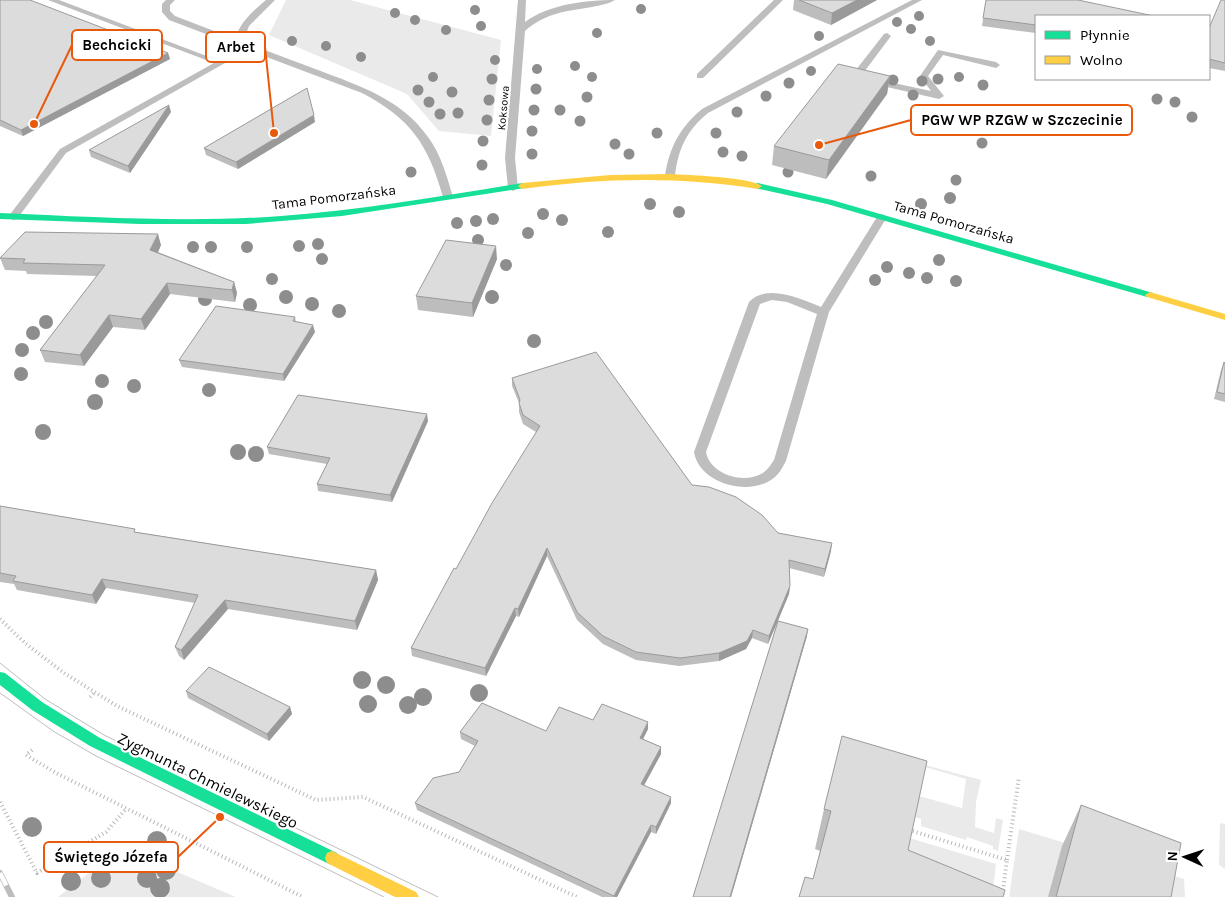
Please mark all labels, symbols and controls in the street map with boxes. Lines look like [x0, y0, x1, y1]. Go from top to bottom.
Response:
legend [1035, 15, 1210, 80]
text: Płynnie [1080, 26, 1130, 44]
callout: Bechcicki [72, 30, 162, 60]
callout: Arbet [206, 32, 265, 62]
text: Bechcicki [82, 36, 152, 54]
text: Arbet [217, 38, 255, 56]
text: Wolno [1080, 51, 1123, 69]
street label: Koksowa [495, 85, 512, 131]
callout: PGW WP RZGW w Szczecinie [911, 105, 1132, 135]
text: PGW WP RZGW w Szczecinie [921, 111, 1123, 129]
street label: Tama Pomorzańska [271, 181, 397, 214]
street label: Tama Pomorzańska [892, 197, 1016, 248]
street label: Zygmunta Chmielewskiego [114, 728, 301, 833]
north arrow [1160, 832, 1210, 882]
callout: Świętego Józefa [44, 842, 178, 872]
text: Świętego Józefa [54, 847, 168, 866]
text: N [1164, 851, 1181, 862]

